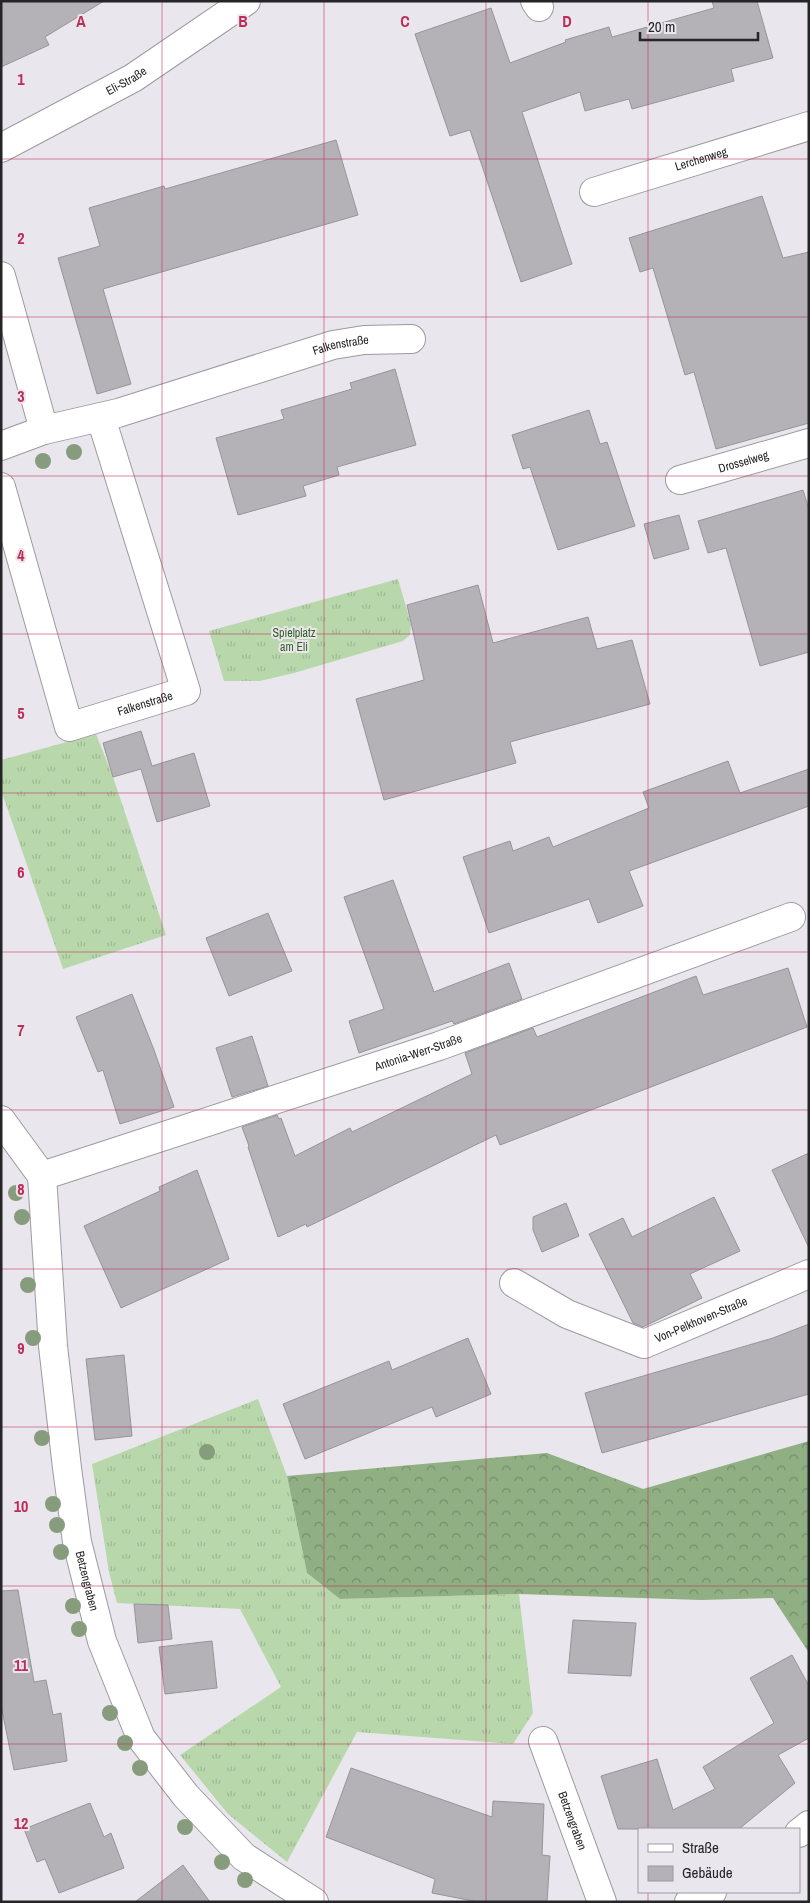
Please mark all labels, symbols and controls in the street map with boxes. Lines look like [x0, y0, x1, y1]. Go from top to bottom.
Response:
text: A [76, 10, 86, 32]
text: B [238, 10, 248, 32]
text: C [400, 10, 410, 32]
text: D [562, 10, 572, 32]
scale bar [640, 10, 758, 42]
text: 20 m [648, 16, 675, 37]
street label: Eli-Straße [103, 63, 150, 99]
text: 1 [17, 68, 25, 90]
street label: Lerchenweg [673, 143, 730, 175]
text: 2 [17, 227, 25, 249]
street label: Falkenstraße [311, 332, 369, 359]
text: 3 [17, 385, 25, 407]
street label: Drosselweg [716, 447, 771, 477]
text: 4 [17, 544, 25, 566]
park label: Spielplatz am Eli [272, 625, 316, 655]
street label: Falkenstraße [115, 688, 175, 720]
text: 5 [17, 702, 25, 724]
text: 6 [17, 861, 25, 883]
text: 7 [17, 1019, 25, 1041]
street label: Antonia-Werr-Straße [371, 1030, 464, 1075]
text: 8 [17, 1178, 25, 1200]
street label: Von-Pelkhoven-Straße [652, 1293, 750, 1347]
text: 9 [17, 1337, 25, 1359]
text: 10 [14, 1495, 28, 1517]
street label: Betzengraben [72, 1549, 102, 1613]
text: 11 [14, 1654, 29, 1676]
street label: Betzengraben [554, 1789, 590, 1852]
text: 12 [14, 1812, 28, 1834]
legend [638, 1828, 800, 1893]
text: Straße [682, 1837, 719, 1858]
text: Gebäude [682, 1862, 733, 1883]

